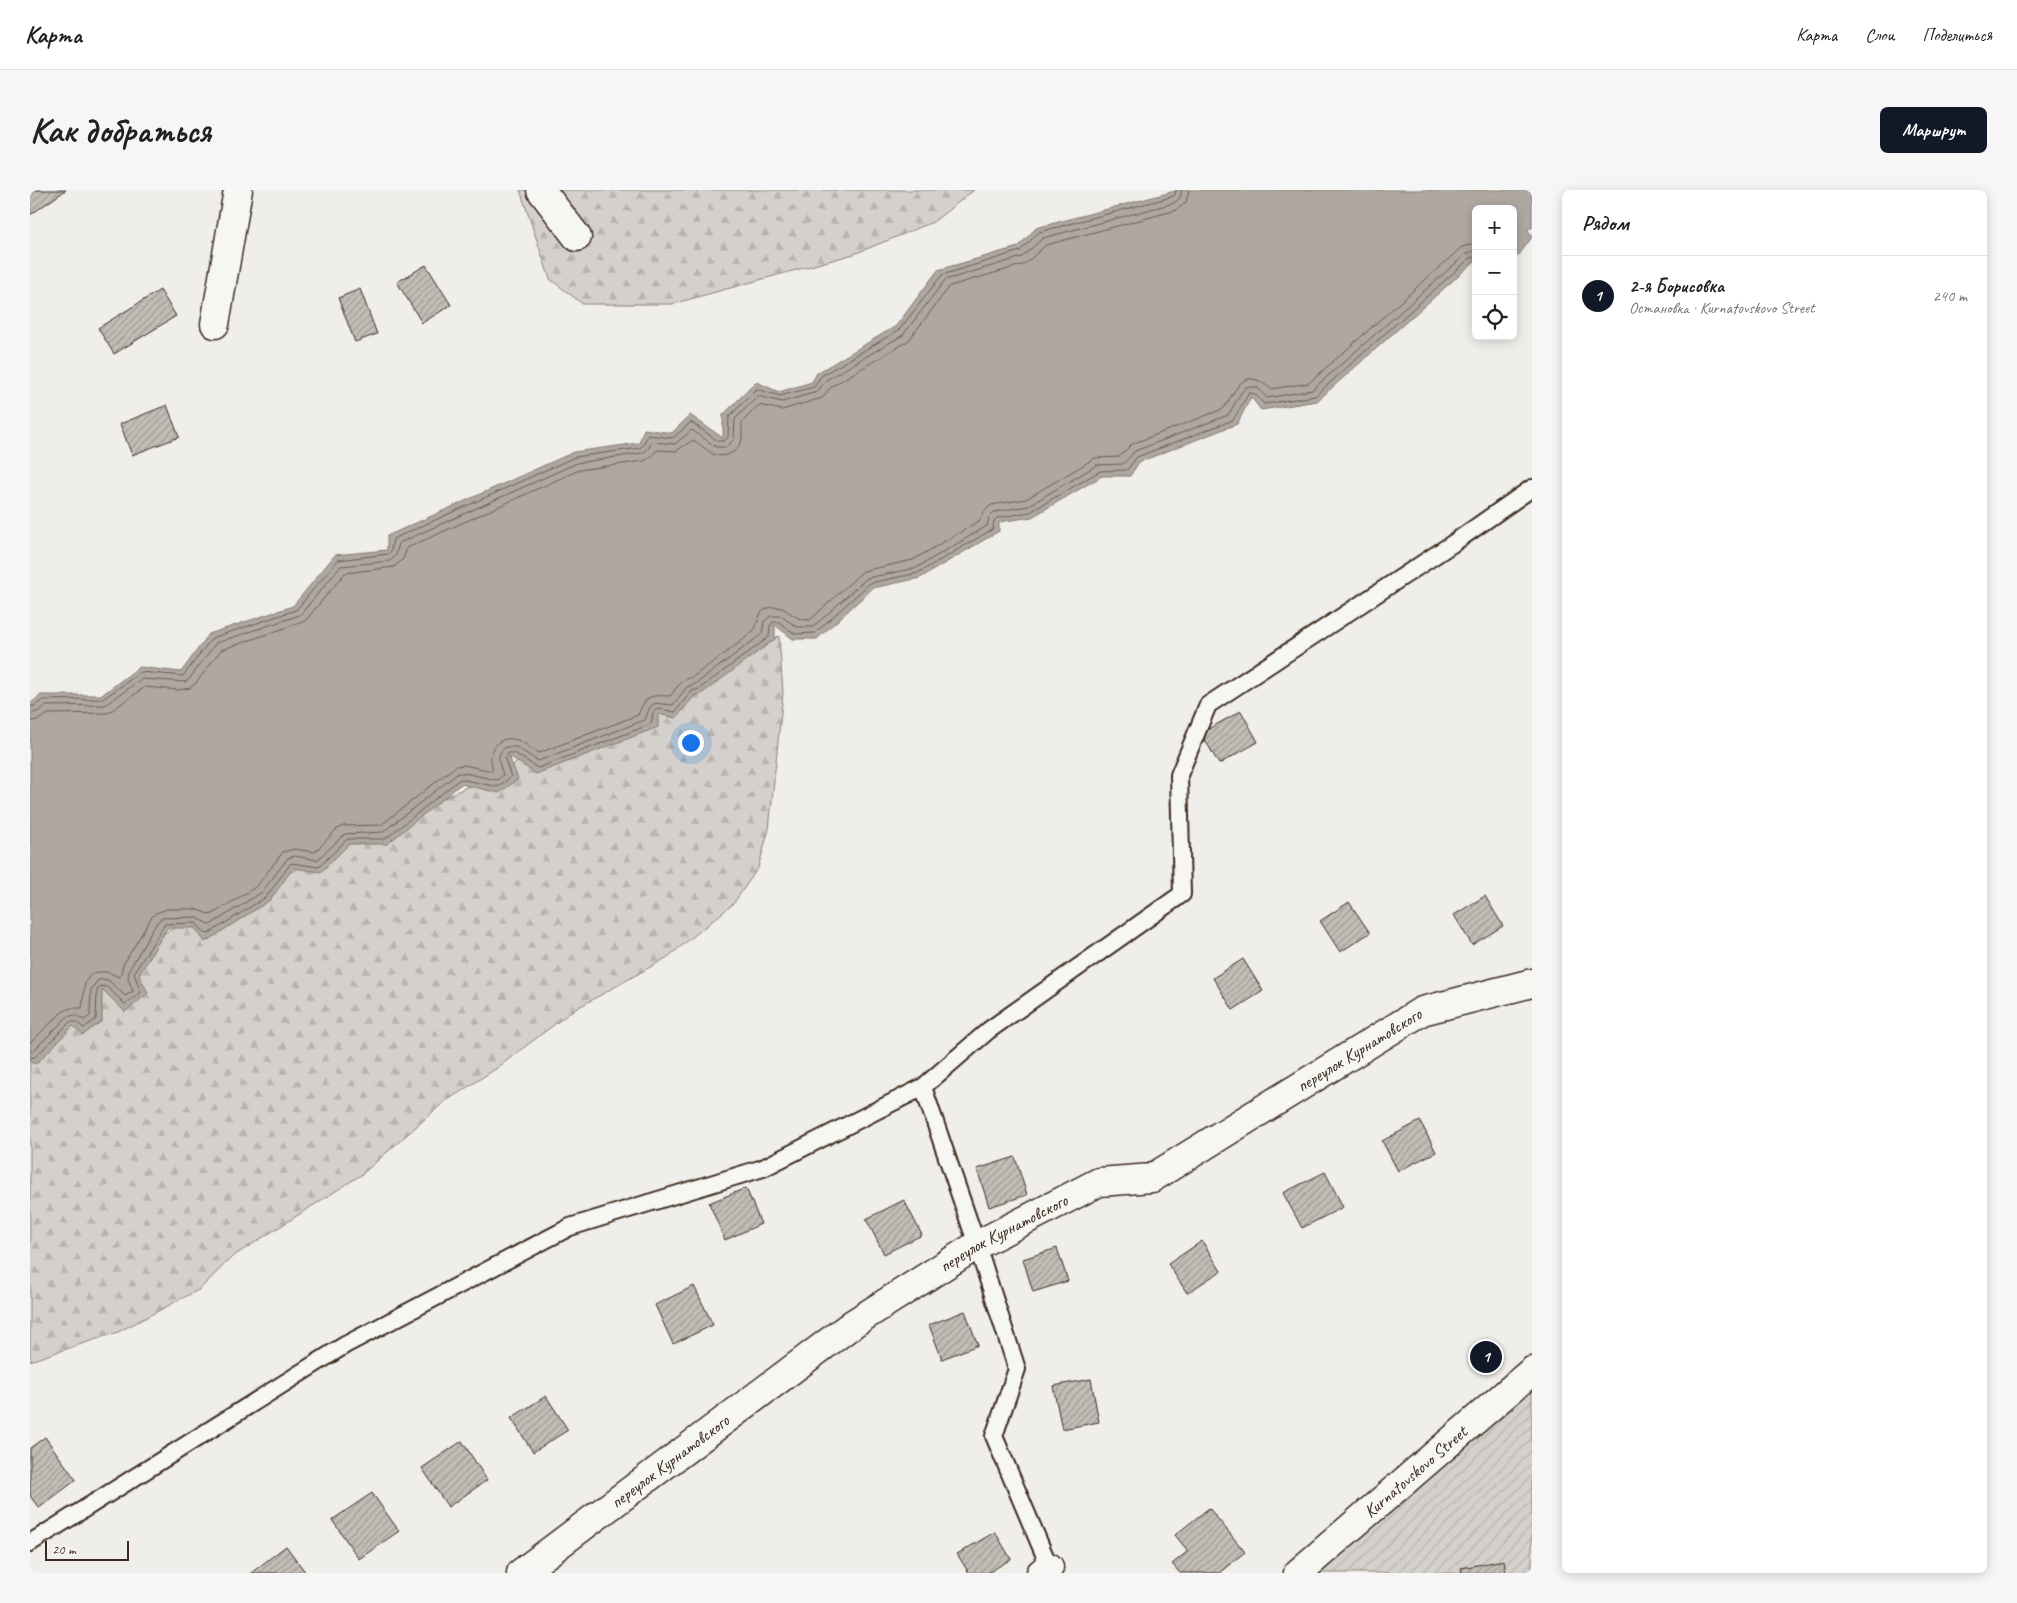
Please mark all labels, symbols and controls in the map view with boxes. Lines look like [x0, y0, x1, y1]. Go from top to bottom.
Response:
text: Карта [25, 20, 82, 50]
text: Карта [1796, 24, 1837, 46]
text: Слои [1865, 24, 1894, 46]
text: Поделиться [1922, 24, 1992, 46]
button: Маршрут [1880, 107, 1987, 153]
text: Как добраться [30, 108, 211, 153]
map controls [1472, 205, 1517, 340]
button: + [1472, 205, 1517, 250]
text: Рядом [1582, 210, 1629, 236]
button: − [1472, 250, 1517, 295]
text: 2-я Борисовка [1629, 274, 1724, 298]
text: 1 [1594, 286, 1602, 306]
text: 240 m [1933, 286, 1967, 306]
button: locate [1472, 295, 1517, 340]
text: Остановка · Kurnatovskovo Street [1629, 298, 1815, 318]
your location [678, 730, 704, 756]
street label: переулок Курнатовского [1293, 1002, 1427, 1097]
street label: переулок Курнатовского [935, 1188, 1073, 1277]
pin: 1 [1470, 1338, 1502, 1376]
street label: переулок Курнатовского [606, 1409, 735, 1513]
street label: Kurnatovskovo Street [1359, 1420, 1473, 1522]
scale bar [45, 1538, 129, 1561]
text: 20 m [52, 1541, 76, 1558]

